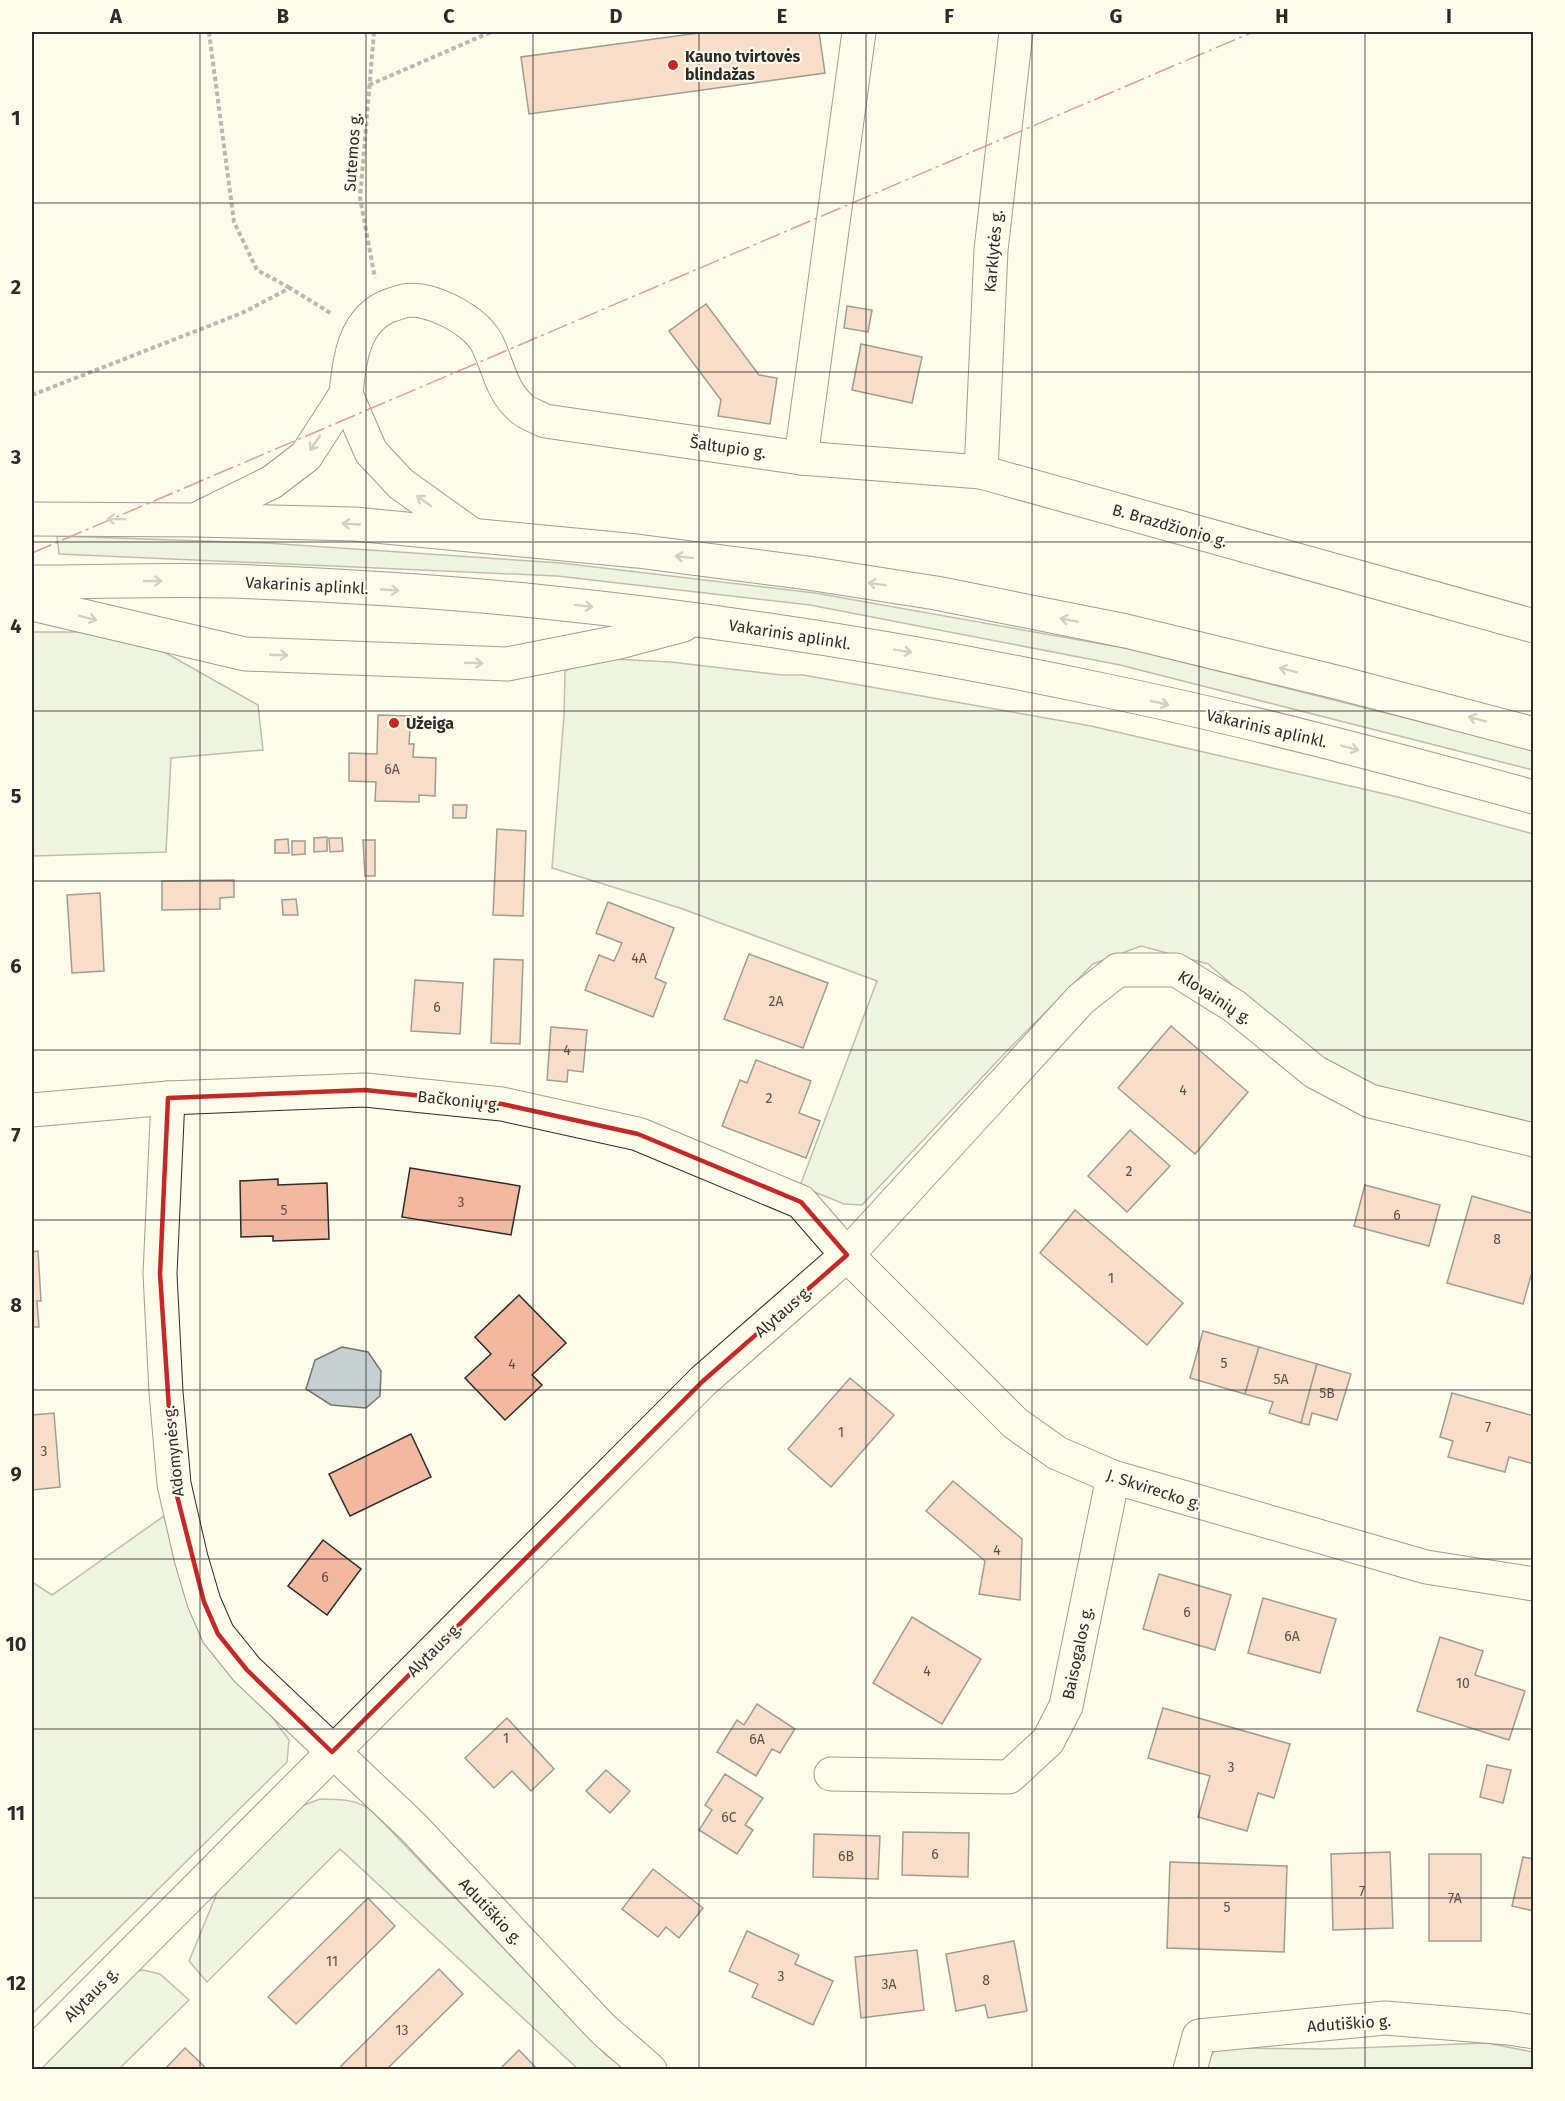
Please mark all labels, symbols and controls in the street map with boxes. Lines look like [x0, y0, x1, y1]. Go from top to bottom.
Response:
text: A [109, 4, 123, 28]
text: B [277, 4, 289, 28]
text: C [443, 4, 455, 28]
text: D [609, 4, 623, 28]
text: E [777, 4, 787, 28]
text: F [944, 4, 954, 28]
text: G [1110, 4, 1122, 28]
text: H [1275, 4, 1289, 28]
text: I [1446, 4, 1452, 28]
place label: Kauno tvirtovės blindažas [685, 47, 801, 84]
marker: Kauno tvirtovės blindažas [666, 58, 680, 72]
text: 1 [11, 106, 21, 130]
street label: Sutemos g. [340, 112, 365, 192]
street label: Karklytės g. [980, 209, 1007, 293]
text: 2 [11, 275, 21, 299]
street label: Šaltupio g. [689, 432, 768, 462]
one-way arrow [309, 434, 321, 451]
text: 3 [10, 445, 21, 469]
one-way arrow [417, 495, 433, 507]
street label: B. Brazdžionio g. [1110, 500, 1230, 551]
one-way arrow [107, 513, 127, 524]
one-way arrow [341, 519, 361, 530]
one-way arrow [675, 551, 695, 562]
street label: Vakarinis aplinkl. [245, 573, 369, 598]
one-way arrow [142, 575, 162, 587]
one-way arrow [868, 578, 888, 589]
one-way arrow [379, 585, 399, 596]
one-way arrow [574, 601, 593, 612]
one-way arrow [79, 613, 98, 625]
text: 4 [10, 614, 22, 638]
one-way arrow [1060, 614, 1079, 625]
street label: Vakarinis aplinkl. [727, 615, 853, 654]
one-way arrow [892, 646, 912, 657]
one-way arrow [269, 649, 289, 660]
one-way arrow [464, 657, 484, 668]
one-way arrow [1279, 664, 1298, 676]
one-way arrow [1150, 697, 1169, 709]
street label: Vakarinis aplinkl. [1205, 705, 1329, 752]
one-way arrow [1468, 713, 1487, 724]
place label: Užeiga [406, 714, 454, 733]
marker: Užeiga [387, 716, 401, 730]
one-way arrow [1340, 742, 1359, 754]
house number: 6A [384, 761, 400, 778]
text: 5 [11, 784, 22, 808]
house number: 4A [631, 950, 647, 967]
text: 6 [10, 954, 22, 978]
street label: Klovainių g. [1174, 967, 1255, 1028]
house number: 2A [769, 993, 783, 1010]
house number: 6 [433, 999, 441, 1016]
house number: 4 [563, 1042, 571, 1059]
house number: 4 [1179, 1082, 1187, 1099]
street label: Bačkonių g. [417, 1087, 501, 1114]
house number: 2 [766, 1090, 773, 1107]
text: 7 [11, 1123, 21, 1147]
house number: 2 [1126, 1163, 1133, 1180]
house number: 3 [458, 1194, 465, 1211]
house number: 5 [280, 1202, 288, 1219]
house number: 6 [1393, 1207, 1401, 1224]
house number: 8 [1493, 1231, 1501, 1248]
house number: 1 [1108, 1270, 1114, 1287]
street label: Alytaus g. [751, 1281, 816, 1341]
text: 8 [10, 1293, 22, 1317]
house number: 5 [1220, 1355, 1228, 1372]
house number: 4 [508, 1356, 516, 1373]
house number: 5A [1273, 1371, 1289, 1388]
house number: 5B [1319, 1385, 1335, 1402]
street label: Adomynės g. [159, 1404, 188, 1497]
house number: 7 [1485, 1419, 1491, 1436]
house number: 1 [838, 1424, 844, 1441]
house number: 3 [41, 1443, 48, 1460]
text: 9 [10, 1462, 22, 1486]
street label: J. Skvirecko g. [1104, 1465, 1204, 1514]
house number: 4 [993, 1542, 1001, 1559]
house number: 6 [321, 1569, 329, 1586]
house number: 6 [1183, 1604, 1191, 1621]
street label: Baisogalos g. [1058, 1605, 1097, 1701]
street label: Alytaus g. [403, 1618, 466, 1681]
house number: 6A [1284, 1628, 1300, 1645]
text: 10 [6, 1632, 26, 1656]
house number: 4 [923, 1663, 931, 1680]
house number: 10 [1456, 1675, 1470, 1692]
house number: 1 [503, 1730, 509, 1747]
house number: 6A [749, 1731, 765, 1748]
house number: 3 [1228, 1759, 1235, 1776]
text: 11 [7, 1801, 25, 1825]
house number: 6C [721, 1809, 737, 1826]
house number: 6 [931, 1846, 939, 1863]
house number: 6B [838, 1848, 854, 1865]
street label: Adutiškio g. [455, 1874, 526, 1949]
house number: 7 [1359, 1883, 1365, 1900]
house number: 7A [1448, 1890, 1462, 1907]
house number: 5 [1223, 1899, 1231, 1916]
house number: 11 [326, 1953, 338, 1970]
street label: Alytaus g. [60, 1963, 123, 2026]
house number: 3 [778, 1968, 785, 1985]
text: 12 [6, 1971, 26, 1995]
house number: 8 [982, 1972, 990, 1989]
house number: 3A [881, 1976, 897, 1993]
street label: Adutiškio g. [1306, 2011, 1392, 2036]
house number: 13 [395, 2022, 409, 2039]

